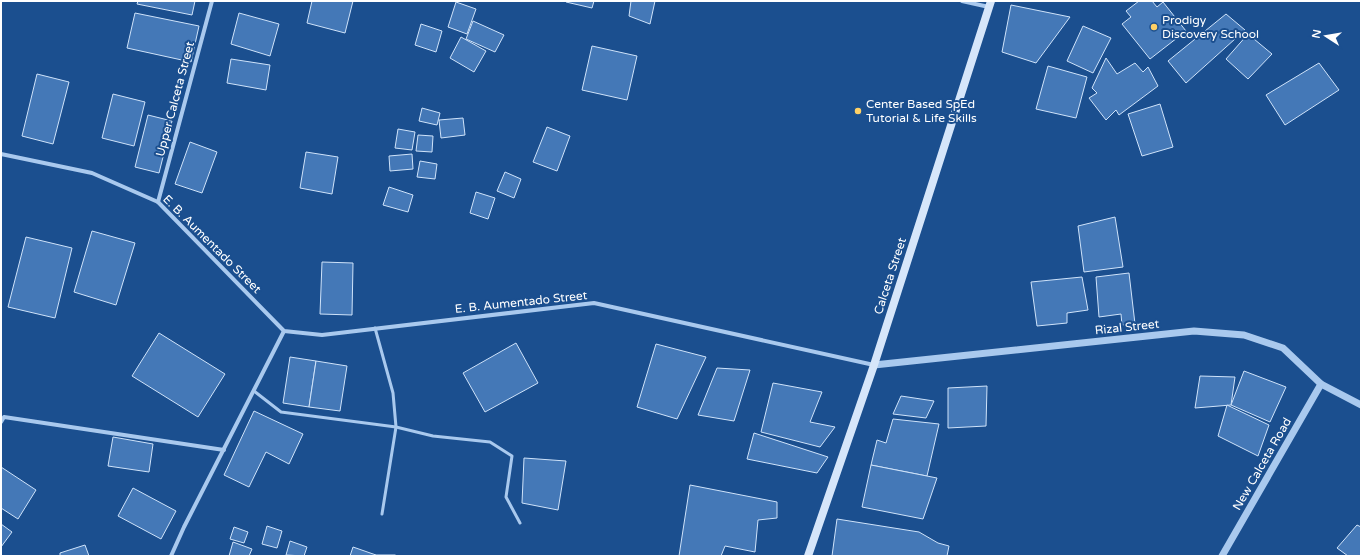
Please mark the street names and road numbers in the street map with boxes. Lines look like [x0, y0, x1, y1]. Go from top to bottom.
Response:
street label: Upper Calceta Street [153, 40, 197, 158]
street label: E. B. Aumentado Street [160, 192, 264, 296]
street label: Calceta Street [871, 235, 909, 316]
street label: E. B. Aumentado Street [454, 288, 588, 316]
street label: Rizal Street [1094, 317, 1160, 337]
street label: New Calceta Road [1230, 415, 1294, 513]

